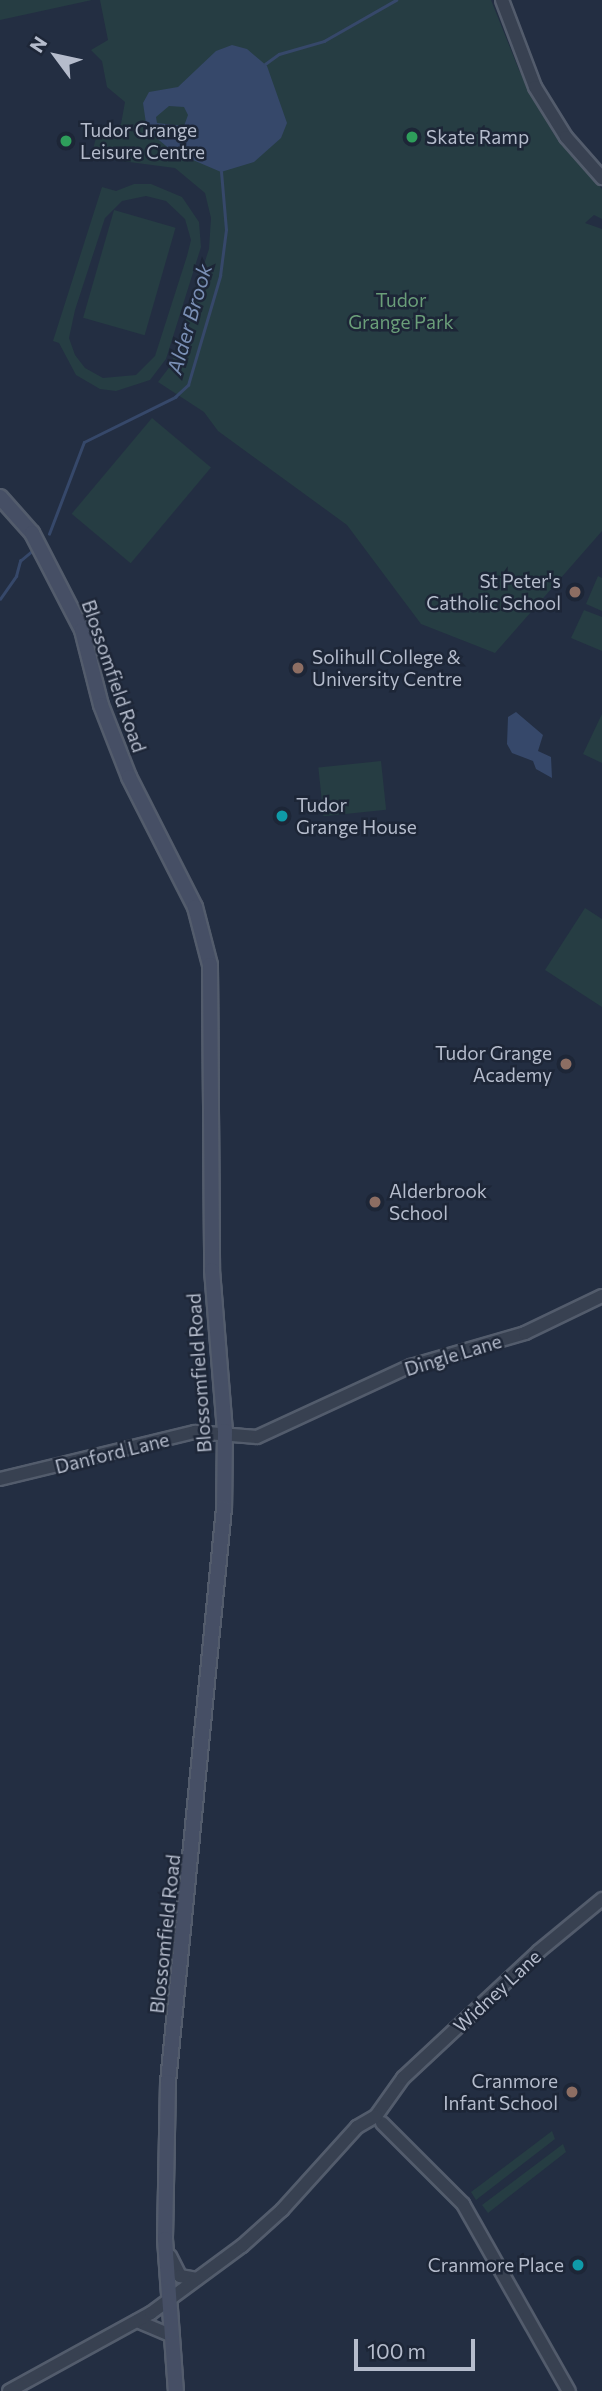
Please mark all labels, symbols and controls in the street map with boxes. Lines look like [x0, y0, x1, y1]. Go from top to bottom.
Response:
north arrow [21, 21, 91, 91]
text: N [24, 32, 51, 57]
place label: Tudor Grange Leisure Centre [80, 119, 205, 163]
place label: Skate Ramp [426, 126, 529, 148]
marker: Skate Ramp [404, 129, 420, 145]
marker: Tudor Grange Leisure Centre [58, 133, 74, 149]
water label: Alder Brook [161, 261, 217, 377]
park label: Tudor Grange Park [348, 289, 454, 333]
place label: St Peter's Catholic School [426, 570, 561, 614]
marker: St Peter's Catholic School [567, 584, 583, 600]
street label: Blossomfield Road [77, 597, 151, 755]
place label: Solihull College & University Centre [312, 646, 462, 690]
marker: Solihull College & University Centre [290, 660, 306, 676]
place label: Tudor Grange House [296, 794, 417, 838]
marker: Tudor Grange House [274, 808, 290, 824]
place label: Tudor Grange Academy [435, 1042, 552, 1086]
marker: Tudor Grange Academy [558, 1056, 574, 1072]
place label: Alderbrook School [389, 1180, 487, 1224]
marker: Alderbrook School [367, 1194, 383, 1210]
street label: Blossomfield Road [182, 1293, 216, 1453]
street label: Dingle Lane [402, 1329, 504, 1381]
street label: Danford Lane [53, 1428, 171, 1478]
street label: Blossomfield Road [145, 1853, 185, 2015]
street label: Widney Lane [449, 1945, 545, 2037]
place label: Cranmore Infant School [443, 2070, 558, 2114]
marker: Cranmore Infant School [564, 2084, 580, 2100]
place label: Cranmore Place [428, 2254, 564, 2276]
marker: Cranmore Place [570, 2257, 586, 2273]
scale bar [357, 2324, 478, 2368]
text: 100 m [367, 2338, 426, 2363]

